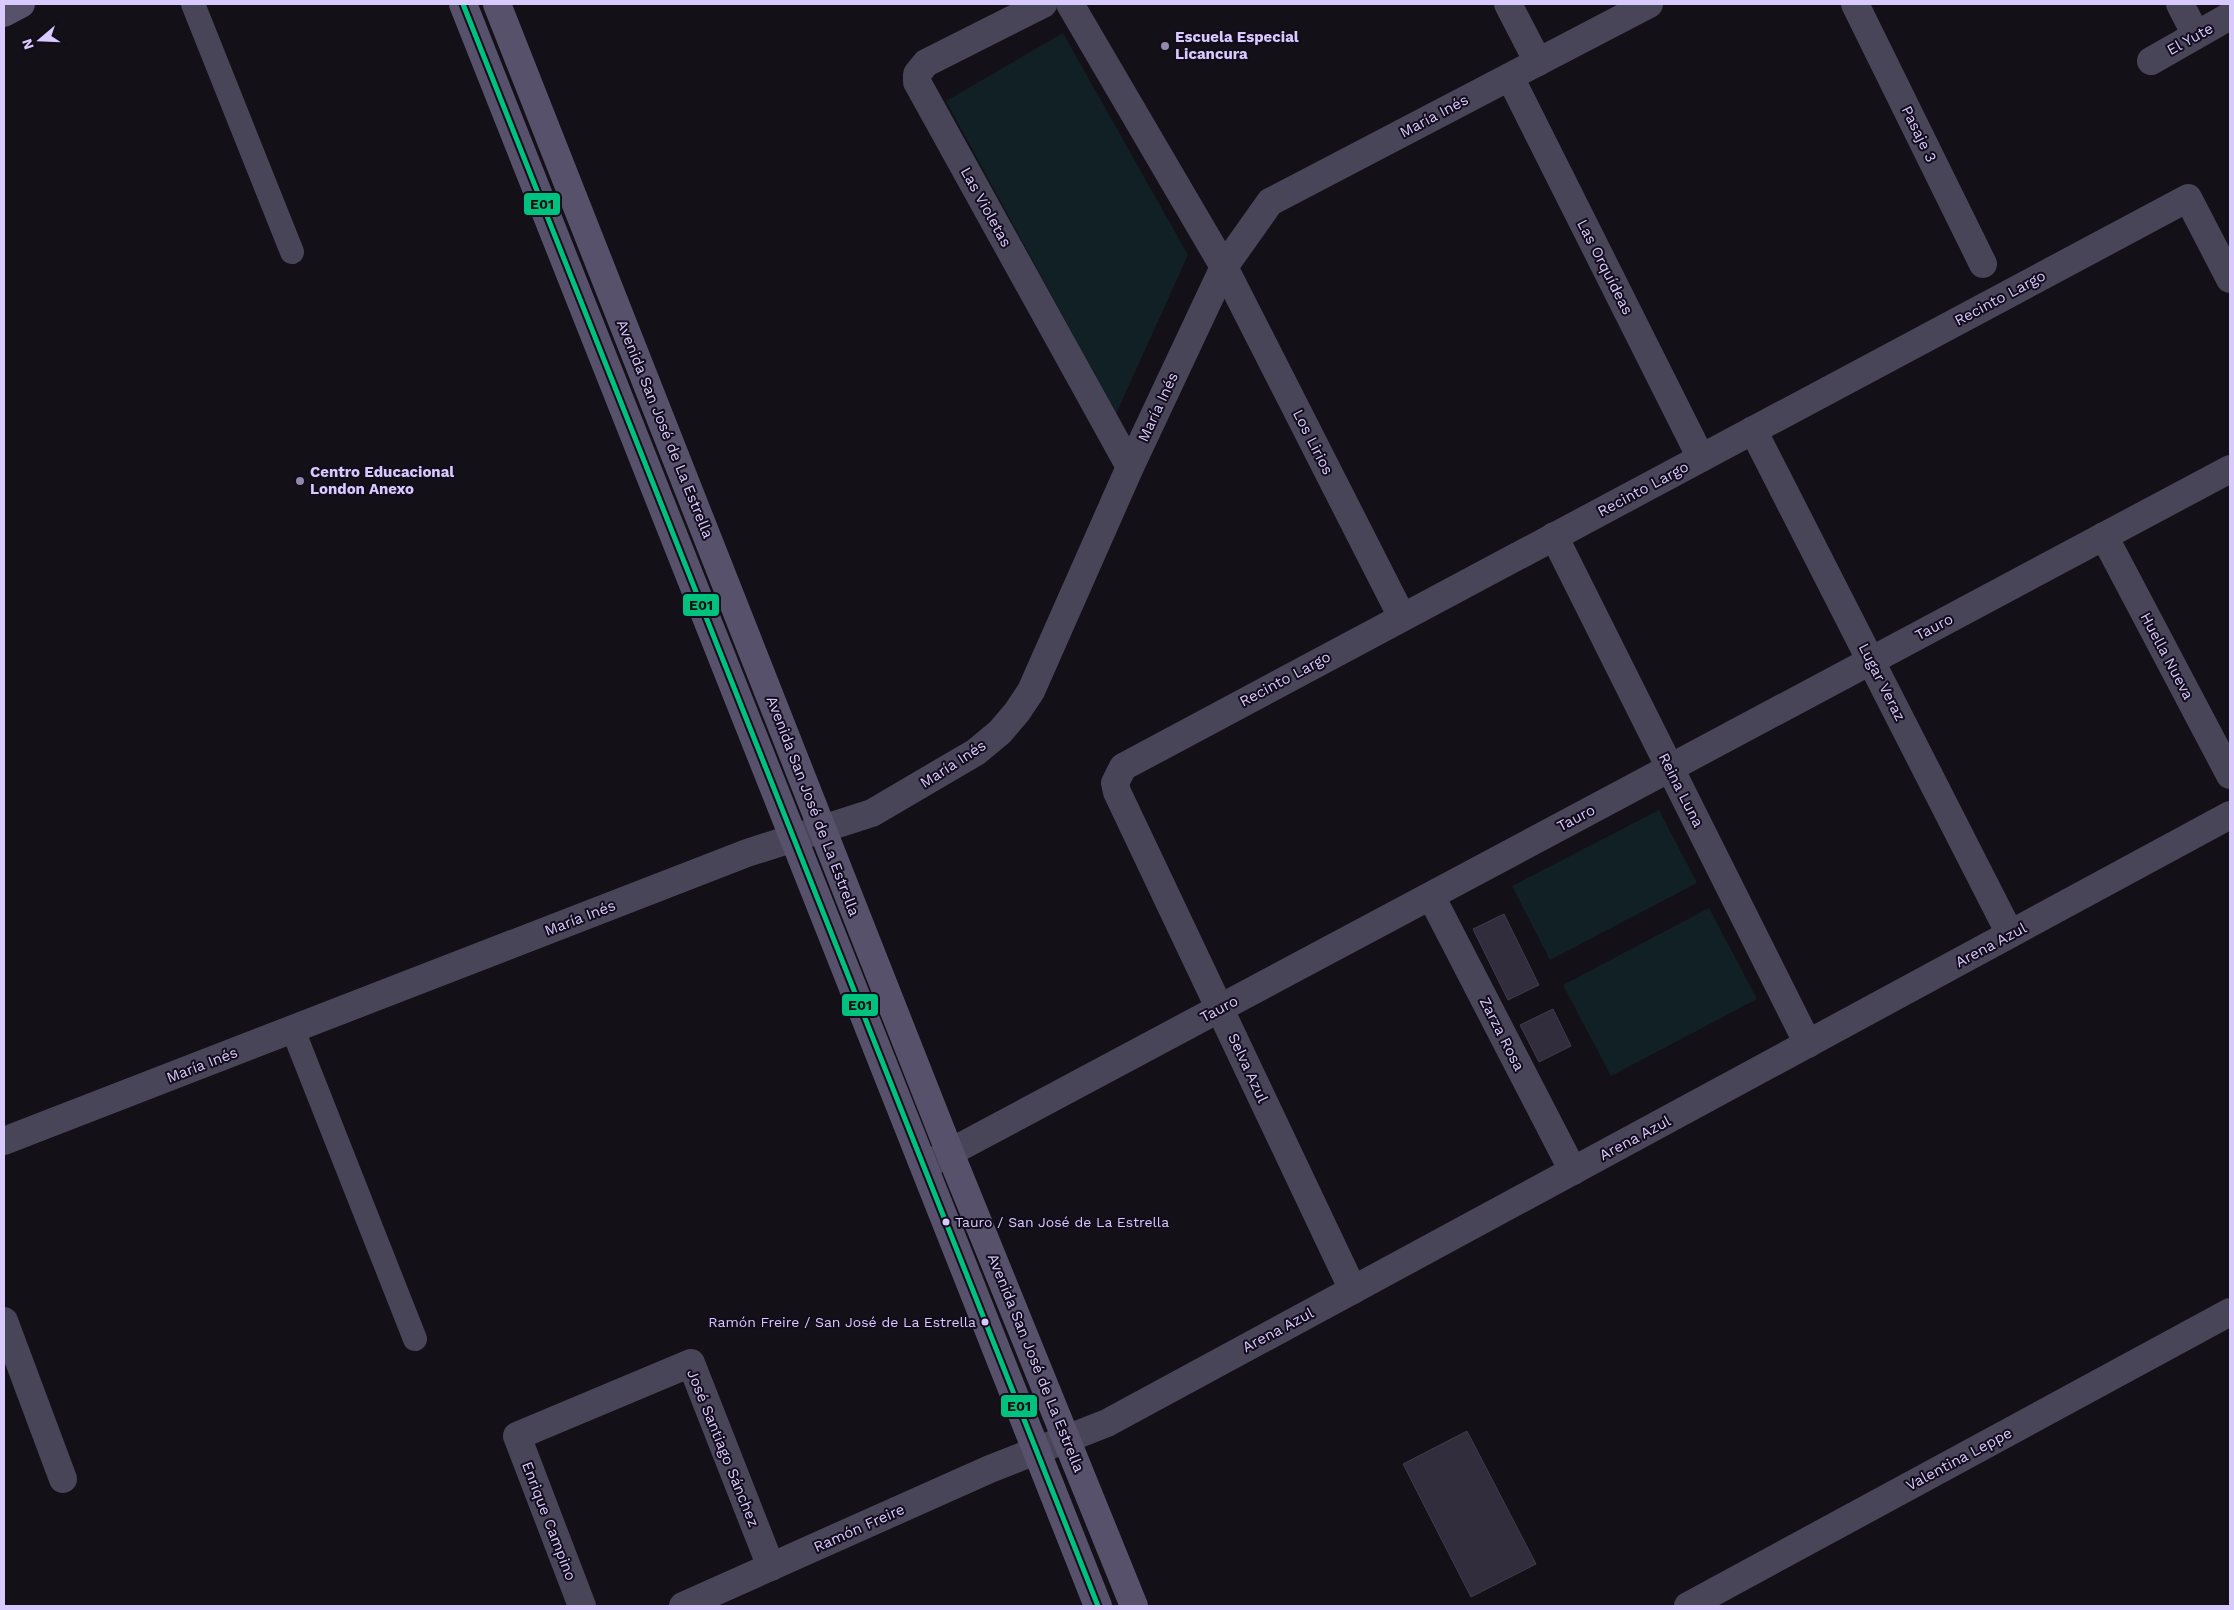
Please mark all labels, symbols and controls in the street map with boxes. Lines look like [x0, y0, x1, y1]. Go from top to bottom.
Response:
north arrow [15, 15, 65, 65]
street label: El Yute [2164, 19, 2216, 59]
place label: Escuela Especial Licancura [1175, 28, 1299, 63]
text: N [18, 37, 37, 52]
marker: Escuela Especial Licancura [1159, 40, 1171, 52]
street label: María Inés [1397, 90, 1471, 142]
street label: Pasaje 3 [1898, 103, 1940, 165]
street label: Las Violetas [957, 164, 1015, 250]
line badge: E01 [523, 192, 561, 216]
text: E01 [530, 196, 554, 212]
street label: Las Orquídeas [1573, 216, 1637, 318]
street label: Recinto Largo [1951, 266, 2049, 330]
street label: Avenida San José de La Estrella [613, 317, 717, 541]
street label: María Inés [1134, 369, 1182, 445]
street label: Los Lirios [1289, 406, 1337, 478]
street label: Recinto Largo [1594, 457, 1692, 521]
place label: Centro Educacional London Anexo [310, 463, 454, 498]
marker: Centro Educacional London Anexo [294, 475, 306, 487]
line badge: E01 [682, 593, 720, 617]
text: E01 [689, 597, 713, 613]
street label: Huella Nueva [2137, 609, 2198, 703]
street label: Tauro [1912, 610, 1956, 644]
street label: Lugar Veraz [1855, 640, 1909, 724]
street label: Recinto Largo [1236, 647, 1334, 711]
street label: Avenida San José de La Estrella [763, 693, 864, 919]
street label: María Inés [917, 736, 989, 792]
street label: Reina Luna [1655, 750, 1708, 831]
street label: Tauro [1554, 801, 1598, 835]
street label: María Inés [542, 896, 618, 940]
street label: Arena Azul [1952, 919, 2030, 971]
street label: Tauro [1197, 992, 1241, 1026]
line badge: E01 [841, 993, 879, 1017]
street label: Zarza Rosa [1476, 994, 1529, 1074]
text: E01 [848, 997, 872, 1013]
street label: Selva Azul [1224, 1030, 1272, 1106]
street label: María Inés [164, 1043, 240, 1087]
street label: Arena Azul [1596, 1112, 1674, 1164]
place label: Tauro / San José de La Estrella [955, 1214, 1169, 1230]
marker: Tauro / San José de La Estrella [941, 1217, 951, 1227]
street label: Avenida San José de La Estrella [984, 1251, 1088, 1475]
street label: Arena Azul [1239, 1304, 1317, 1356]
place label: Ramón Freire / San José de La Estrella [708, 1314, 976, 1330]
marker: Ramón Freire / San José de La Estrella [980, 1317, 990, 1327]
street label: José Santiago Sánchez [683, 1366, 763, 1530]
line badge: E01 [1000, 1394, 1038, 1418]
text: E01 [1007, 1398, 1031, 1414]
street label: Valentina Leppe [1903, 1423, 2015, 1495]
street label: Enrique Campino [518, 1459, 580, 1583]
street label: Ramón Freire [811, 1500, 907, 1556]

